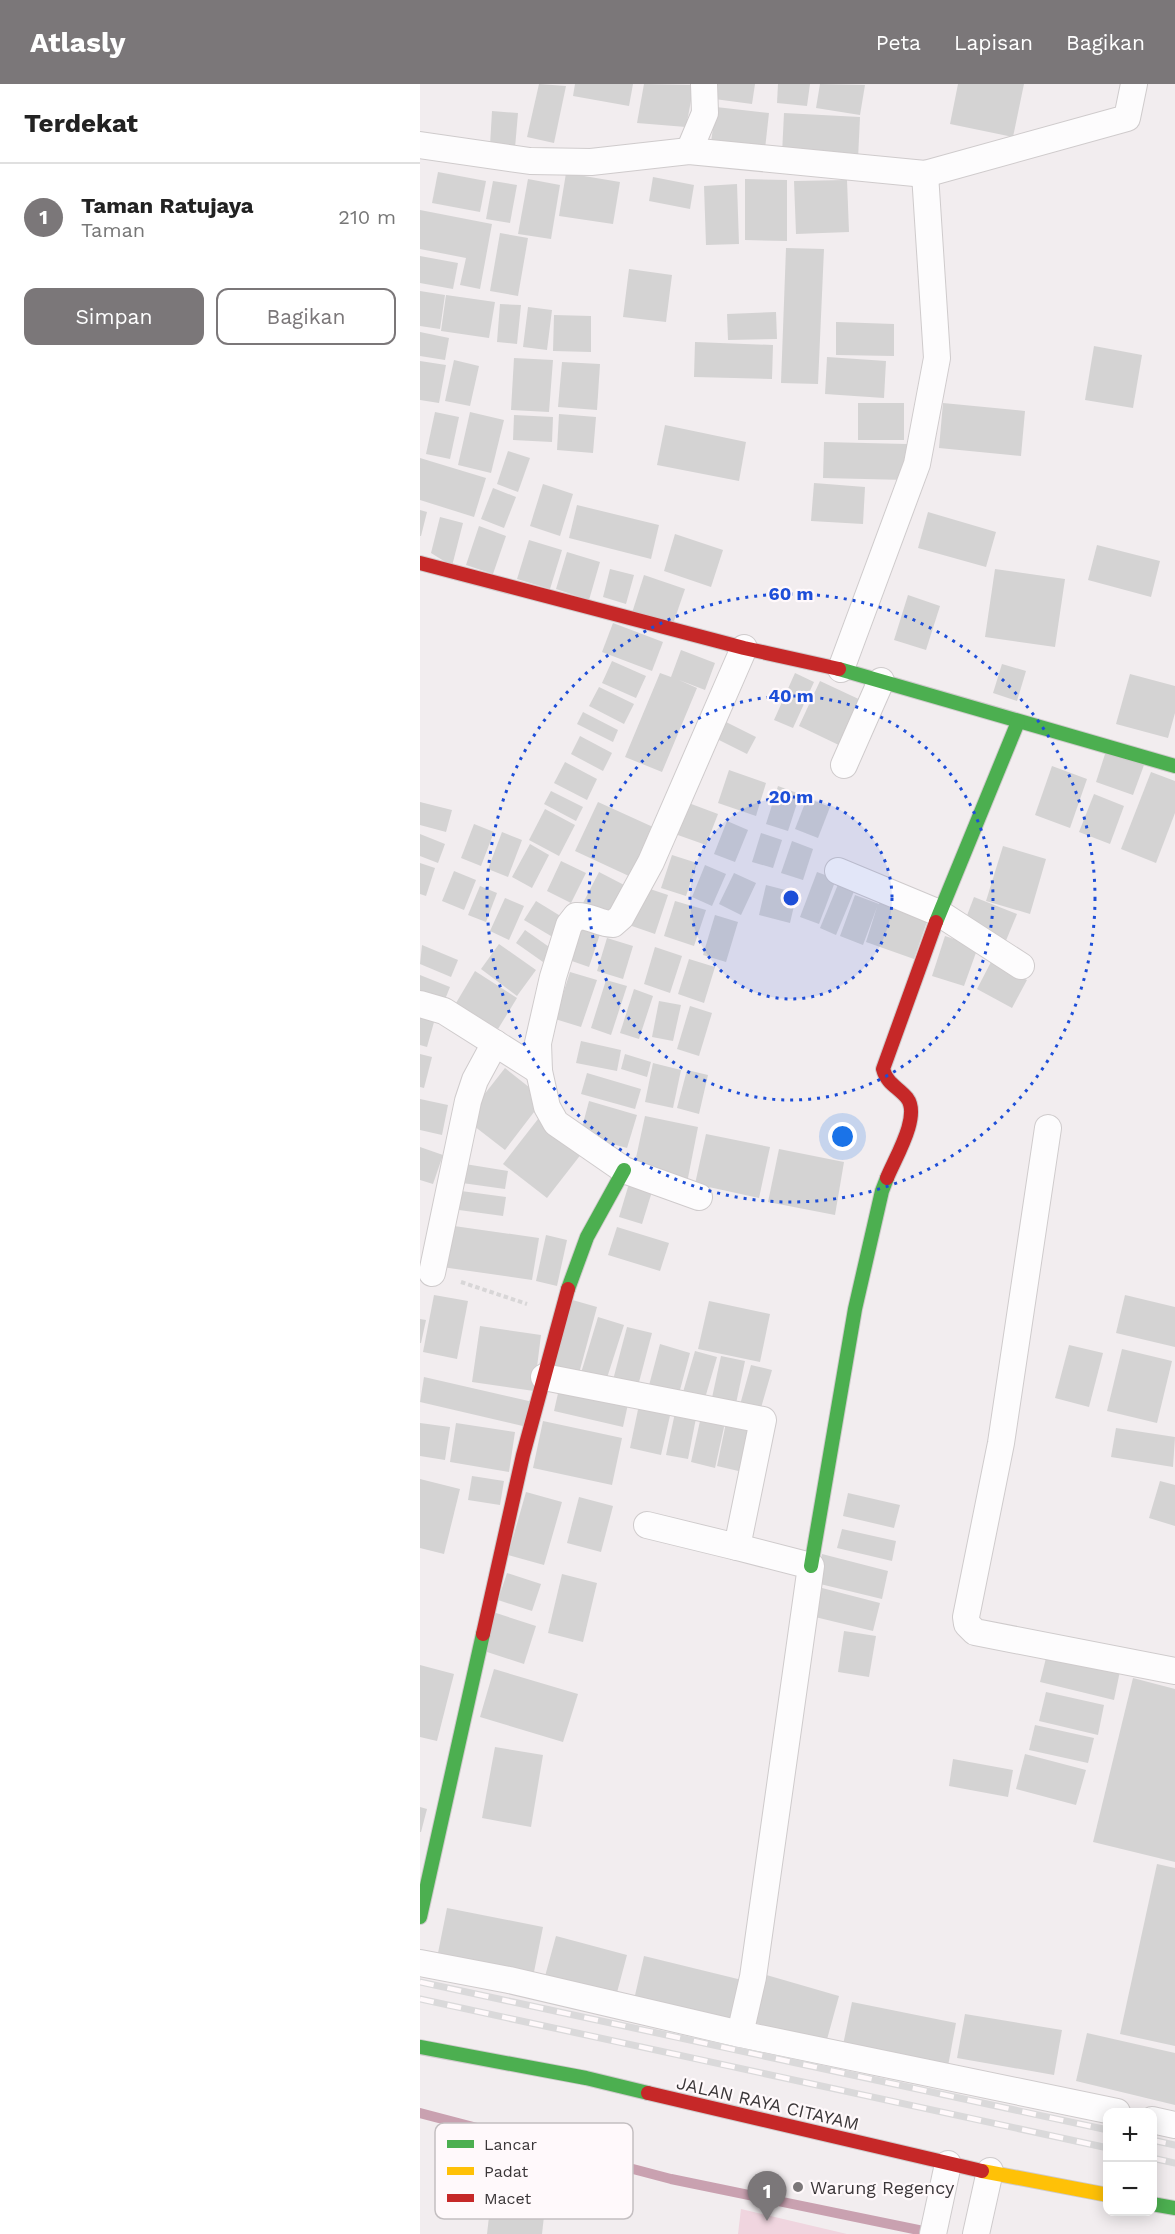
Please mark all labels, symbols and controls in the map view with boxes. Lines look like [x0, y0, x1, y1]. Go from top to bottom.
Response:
text: Atlasly [30, 26, 125, 59]
text: Peta [876, 30, 921, 55]
text: Lapisan [954, 30, 1033, 55]
text: Bagikan [1066, 30, 1145, 55]
text: Terdekat [24, 108, 138, 138]
text: Taman Ratujaya [81, 193, 254, 218]
text: 1 [39, 205, 48, 229]
text: 210 m [338, 205, 396, 229]
text: Taman [81, 218, 145, 242]
button: Simpan [24, 288, 204, 345]
button: Bagikan [216, 288, 396, 345]
text: 60 m [769, 583, 813, 604]
text: 40 m [768, 685, 814, 706]
text: 20 m [769, 786, 813, 807]
centre of rings [781, 888, 801, 908]
your location [828, 1122, 857, 1151]
street label: JALAN RAYA CITAYAM [675, 2072, 861, 2134]
map controls [1103, 2108, 1157, 2216]
button: + [1103, 2108, 1157, 2162]
legend [435, 2123, 633, 2219]
text: Lancar [484, 2135, 538, 2154]
text: Padat [484, 2162, 529, 2181]
button: − [1103, 2162, 1157, 2216]
pin: 1 [748, 2172, 786, 2221]
place label: Warung Regency [810, 2177, 955, 2198]
marker: Warung Regency [791, 2180, 805, 2194]
text: Macet [484, 2189, 532, 2208]

